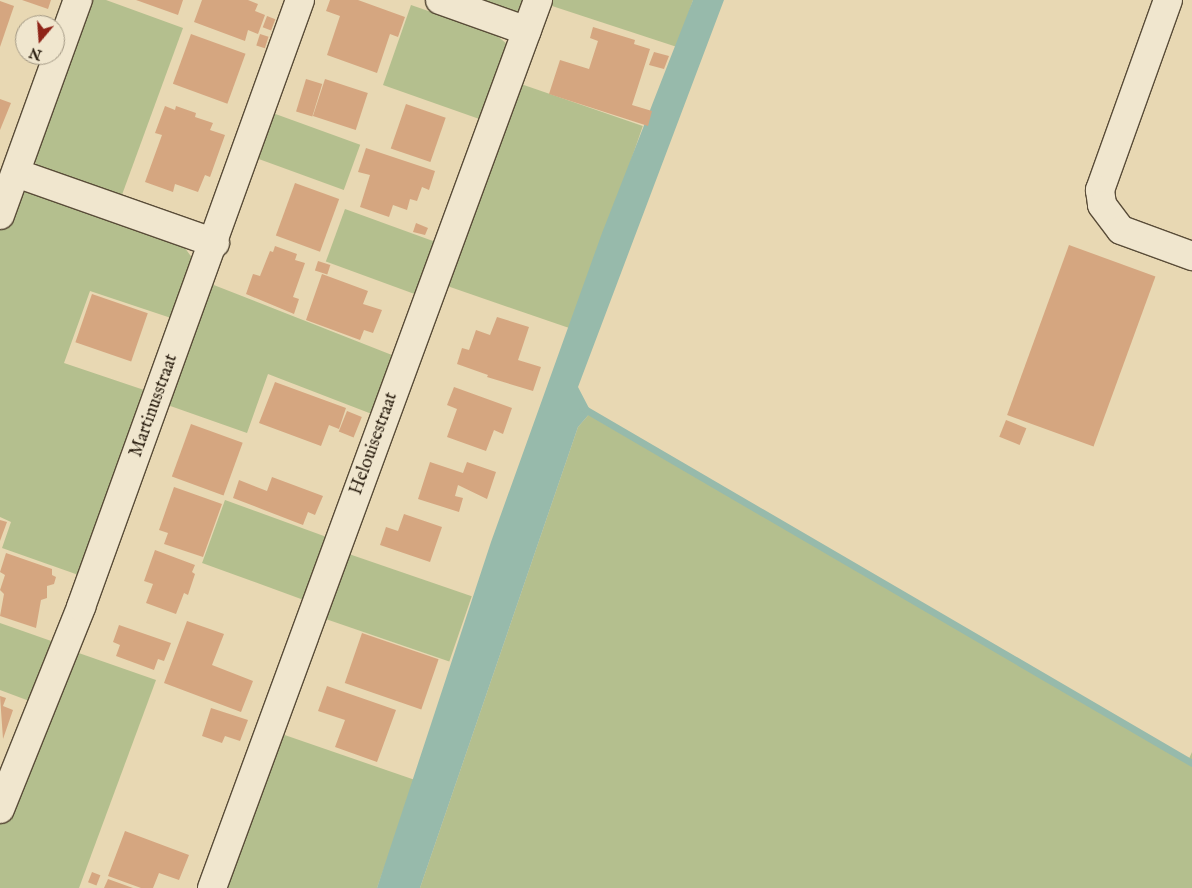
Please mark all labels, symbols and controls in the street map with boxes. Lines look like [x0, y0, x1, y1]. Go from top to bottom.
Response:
north arrow [15, 15, 65, 65]
text: N [27, 43, 44, 64]
street label: Martinusstraat [126, 351, 184, 461]
street label: Helouisestraat [346, 390, 404, 498]

